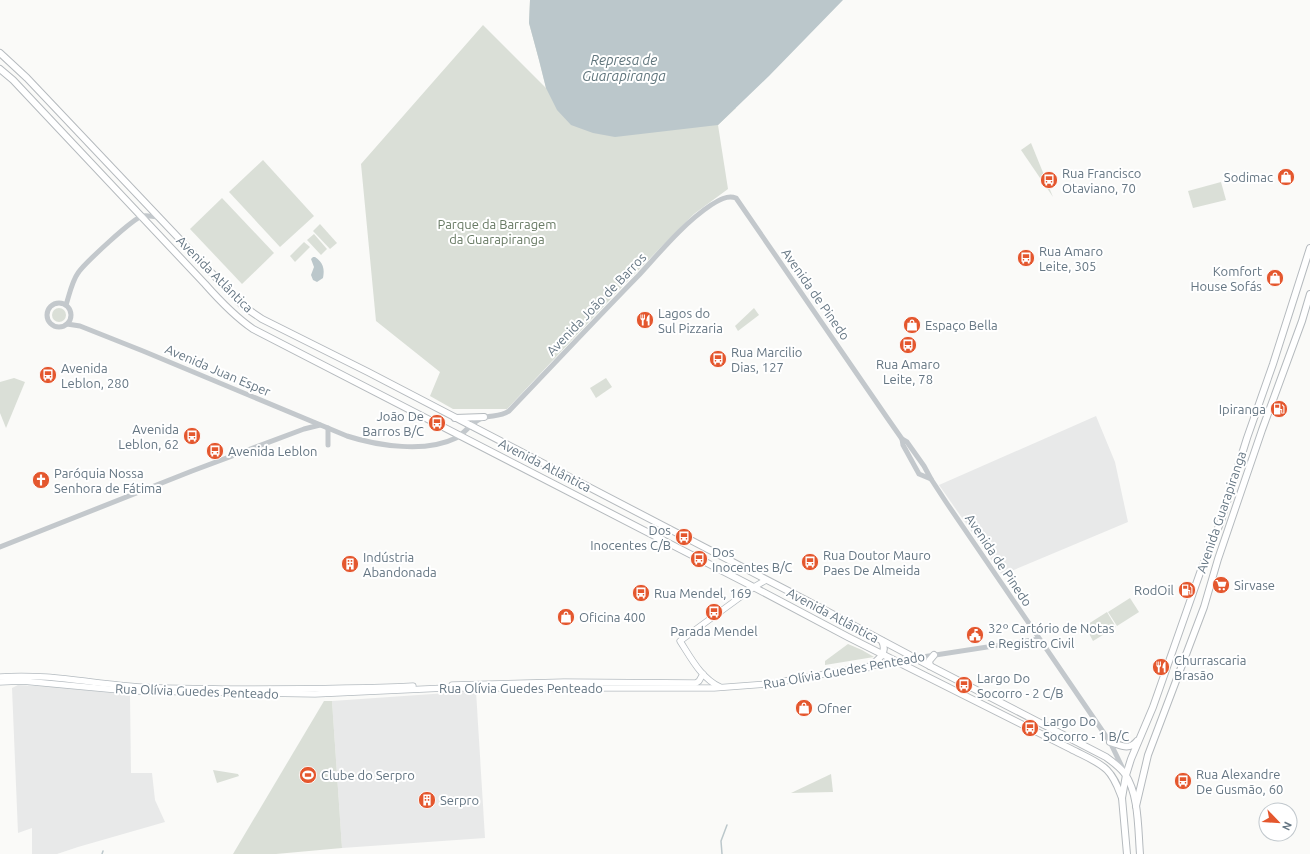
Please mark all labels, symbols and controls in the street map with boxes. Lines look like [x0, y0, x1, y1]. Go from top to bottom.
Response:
water label: Represa de Guarapiranga [582, 52, 666, 84]
place label: Rua Francisco Otaviano, 70 [1062, 166, 1141, 196]
shop icon: Sodimac [1276, 167, 1296, 187]
bus stop icon: Rua Francisco Otaviano, 70 [1039, 170, 1059, 190]
place label: Sodimac [1224, 170, 1273, 184]
park label: Parque da Barragem da Guarapiranga [437, 217, 557, 246]
street label: Avenida Atlântica [174, 233, 256, 315]
place label: Rua Amaro Leite, 305 [1039, 244, 1103, 274]
street label: Avenida de Pinedo [779, 246, 853, 342]
bus stop icon: Rua Amaro Leite, 305 [1016, 248, 1036, 268]
street label: Avenida João de Barros [543, 250, 649, 358]
place label: Komfort House Sofás [1190, 264, 1262, 293]
shop icon: Komfort House Sofás [1265, 268, 1285, 288]
place label: Lagos do Sul Pizzaria [658, 306, 723, 335]
restaurant icon: Lagos do Sul Pizzaria [635, 310, 655, 330]
shop icon: Espaço Bella [902, 315, 922, 335]
place label: Espaço Bella [925, 318, 998, 332]
bus stop icon: Rua Amaro Leite, 78 [898, 335, 918, 355]
street label: Avenida Juan Esper [163, 341, 273, 399]
place label: Rua Marcilio Dias, 127 [731, 345, 802, 375]
bus stop icon: Rua Marcilio Dias, 127 [708, 349, 728, 369]
place label: Rua Amaro Leite, 78 [876, 357, 940, 387]
place label: Avenida Leblon, 280 [61, 361, 129, 391]
bus stop icon: Avenida Leblon, 280 [38, 365, 58, 385]
fuel station icon: Ipiranga [1269, 399, 1289, 419]
place label: Ipiranga [1219, 402, 1266, 416]
place label: João De Barros B/C [362, 409, 424, 438]
bus stop icon: João De Barros B/C [427, 413, 447, 433]
place label: Avenida Leblon, 62 [118, 422, 179, 452]
bus stop icon: Avenida Leblon, 62 [182, 426, 202, 446]
street label: Avenida Atlântica [497, 436, 593, 494]
bus stop icon: Avenida Leblon [205, 441, 225, 461]
place label: Avenida Leblon [228, 444, 317, 458]
street label: Avenida Guarapiranga [1194, 449, 1248, 575]
place label: Paróquia Nossa Senhora de Fátima [54, 466, 162, 495]
church icon: Paróquia Nossa Senhora de Fátima [31, 470, 51, 490]
street label: Avenida de Pinedo [963, 511, 1035, 609]
place label: Dos Inocentes C/B [590, 523, 671, 552]
bus stop icon: Dos Inocentes C/B [674, 527, 694, 547]
place label: Dos Inocentes B/C [712, 545, 793, 574]
place label: Rua Doutor Mauro Paes De Almeida [823, 548, 931, 577]
bus stop icon: Dos Inocentes B/C [689, 549, 709, 569]
place label: Indústria Abandonada [363, 550, 437, 579]
bus stop icon: Rua Doutor Mauro Paes De Almeida [800, 552, 820, 572]
building icon: Indústria Abandonada [340, 554, 360, 574]
supermarket icon: Sirvase [1211, 575, 1231, 595]
place label: Sirvase [1234, 578, 1275, 592]
fuel station icon: RodOil [1177, 580, 1197, 600]
bus stop icon: Rua Mendel, 169 [631, 583, 651, 603]
place label: RodOil [1134, 583, 1175, 597]
street label: Avenida Atlântica [785, 585, 881, 645]
place label: Rua Mendel, 169 [654, 586, 751, 601]
bus stop icon: Parada Mendel [704, 602, 724, 622]
shop icon: Oficina 400 [556, 607, 576, 627]
place label: Oficina 400 [579, 610, 645, 624]
place label: 32º Cartório de Notas e Registro Civil [988, 621, 1115, 650]
place label: Parada Mendel [670, 624, 758, 638]
public building icon: 32º Cartório de Notas e Registro Civil [965, 625, 985, 645]
street label: Rua Olívia Guedes Penteado [762, 649, 926, 691]
place label: Churrascaria Brasão [1174, 653, 1246, 682]
restaurant icon: Churrascaria Brasão [1151, 657, 1171, 677]
place label: Largo Do Socorro - 2 C/B [977, 671, 1064, 700]
bus stop icon: Largo Do Socorro - 2 C/B [954, 675, 974, 695]
street label: Rua Olívia Guedes Penteado [115, 681, 279, 701]
street label: Rua Olívia Guedes Penteado [439, 681, 603, 695]
shop icon: Ofner [794, 698, 814, 718]
place label: Ofner [817, 701, 852, 715]
place label: Largo Do Socorro - 1 B/C [1043, 714, 1129, 743]
bus stop icon: Largo Do Socorro - 1 B/C [1020, 718, 1040, 738]
sports icon: Clube do Serpro [298, 765, 318, 785]
place label: Rua Alexandre De Gusmão, 60 [1196, 767, 1283, 797]
place label: Clube do Serpro [321, 768, 415, 782]
bus stop icon: Rua Alexandre De Gusmão, 60 [1173, 771, 1193, 791]
building icon: Serpro [417, 790, 437, 810]
place label: Serpro [440, 793, 479, 807]
north arrow [1258, 802, 1298, 842]
text: N [1280, 820, 1294, 832]

